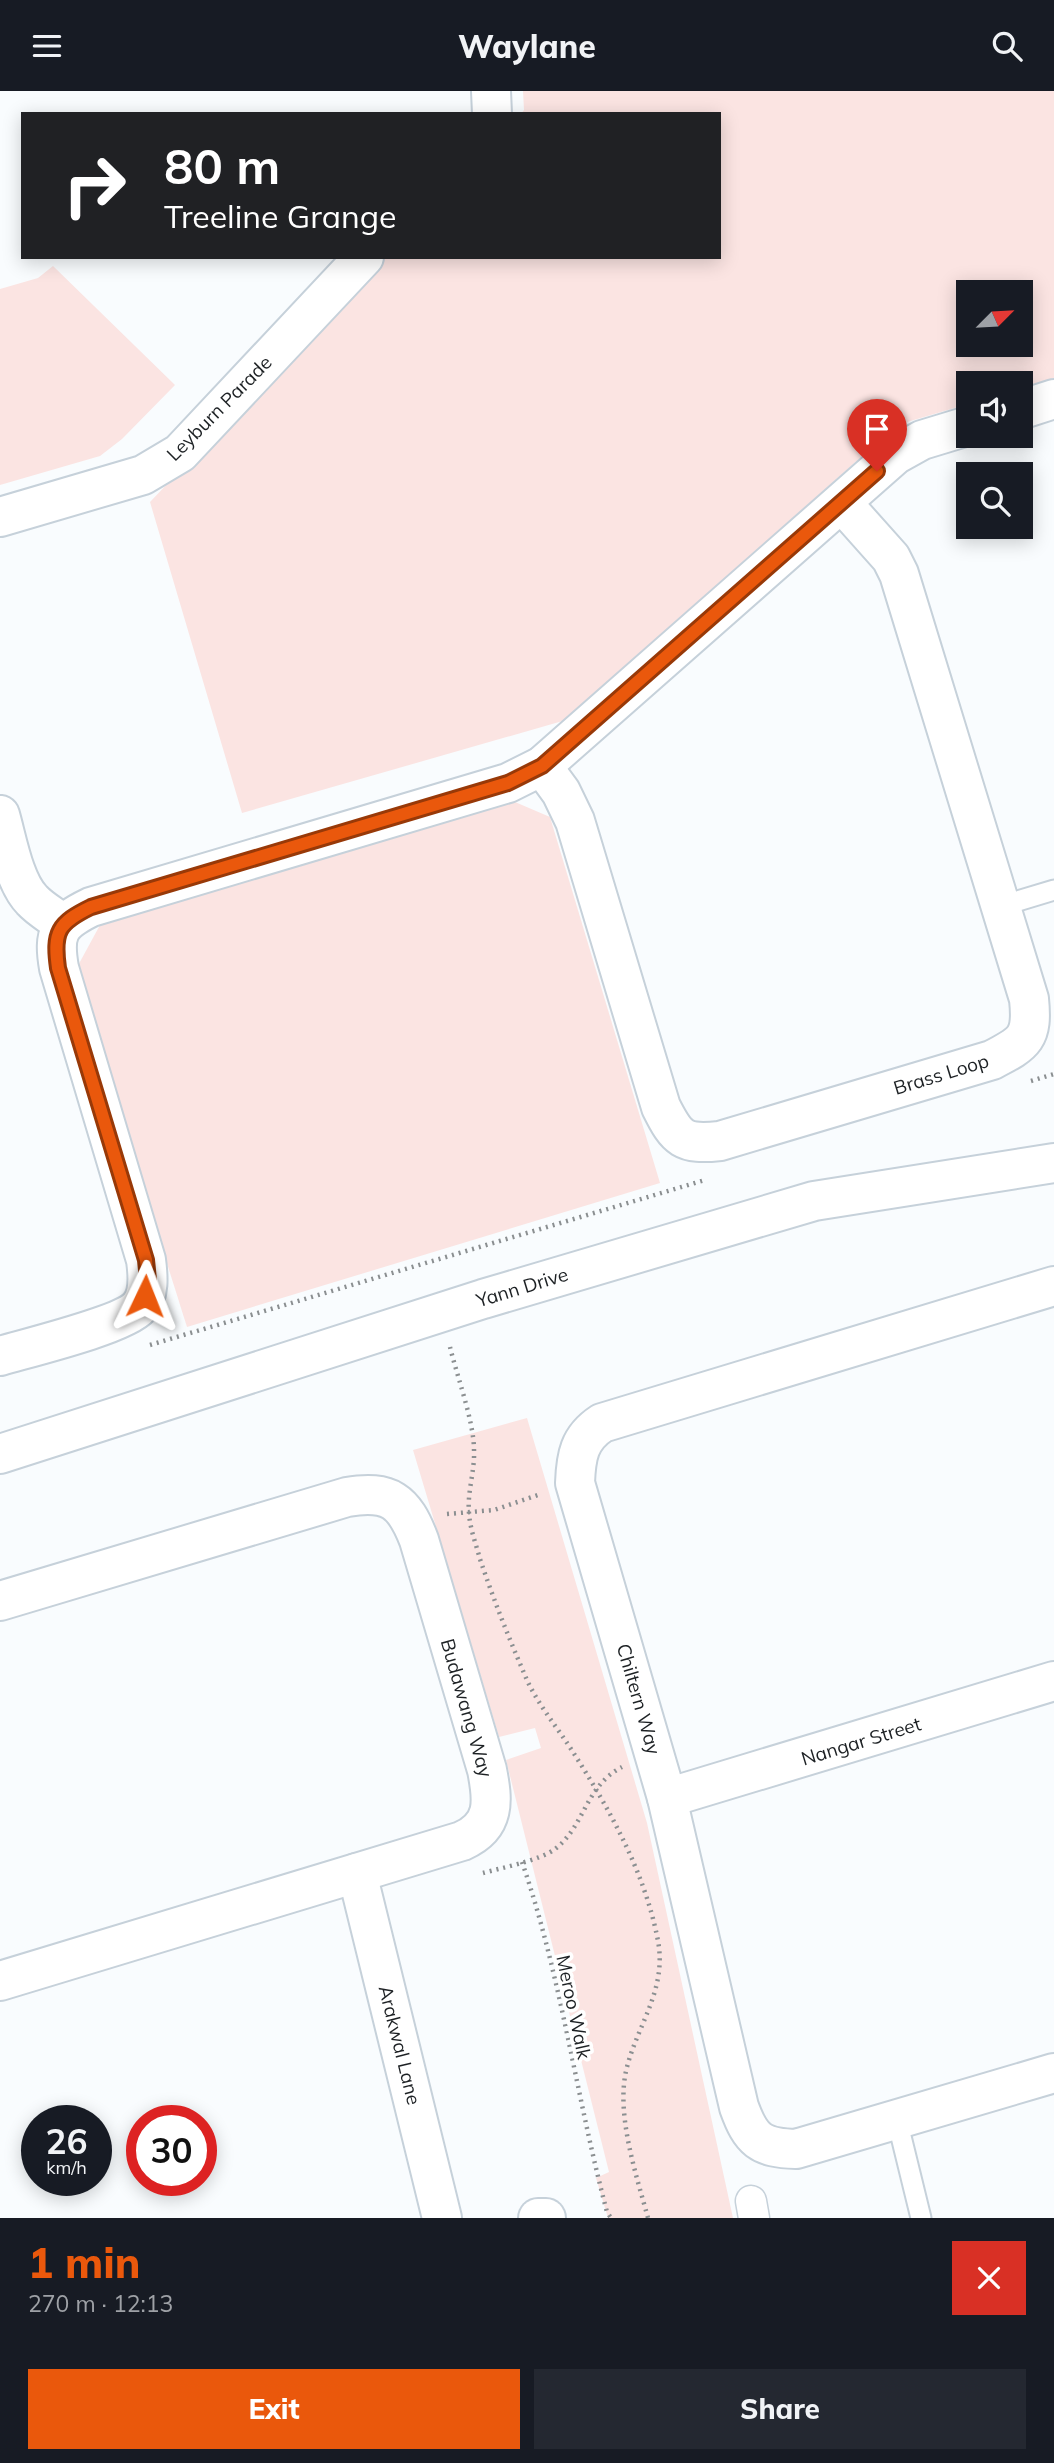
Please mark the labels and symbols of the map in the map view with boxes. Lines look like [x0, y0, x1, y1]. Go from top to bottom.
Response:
north arrow [956, 280, 1032, 357]
street label: Leyburn Parade [161, 350, 277, 466]
pin [847, 399, 907, 471]
street label: Brass Loop [890, 1048, 992, 1100]
position arrow [108, 1259, 182, 1333]
street label: Yann Drive [472, 1262, 571, 1313]
street label: Budawang Way [436, 1636, 498, 1780]
street label: Chiltern Way [612, 1641, 666, 1757]
street label: Nangar Street [798, 1711, 924, 1771]
street label: Meroo Walk [551, 1953, 597, 2061]
street label: Arakwal Lane [374, 1983, 426, 2107]
speed limit sign: 30 [126, 2105, 217, 2196]

